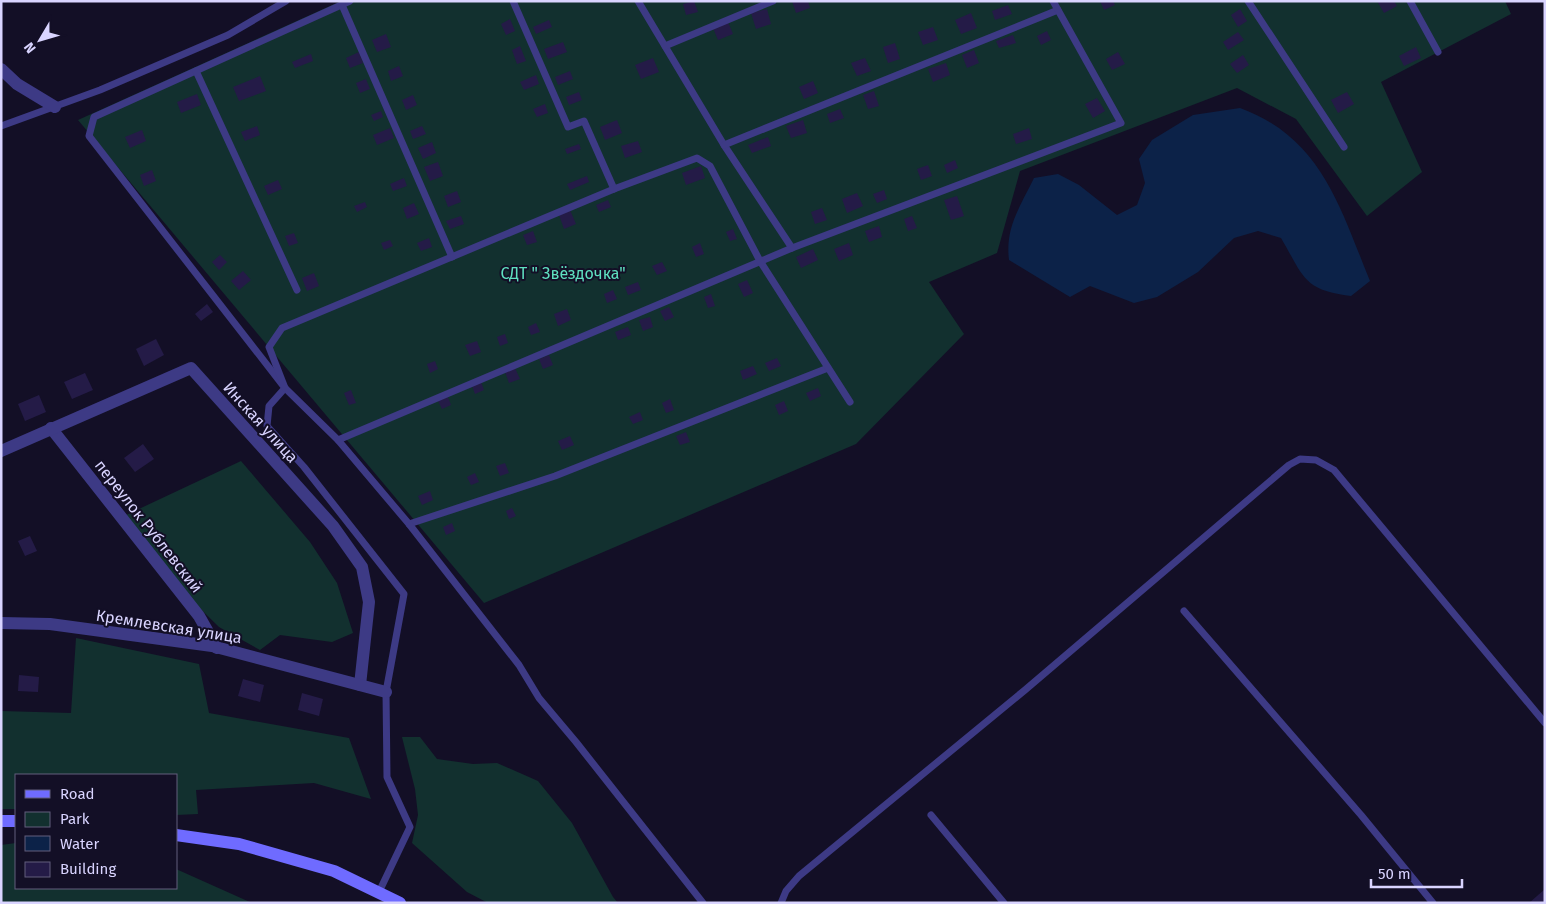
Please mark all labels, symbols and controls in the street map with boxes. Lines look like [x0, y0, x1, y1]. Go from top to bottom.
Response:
north arrow [15, 15, 65, 65]
text: N [21, 39, 40, 57]
park label: СДТ " Звёздочка" [500, 264, 626, 283]
street label: Инская улица [219, 378, 302, 467]
street label: переулок Рублевский [91, 456, 206, 597]
street label: Кремлевская улица [95, 606, 243, 647]
legend [15, 774, 178, 889]
text: Road [60, 785, 95, 803]
text: Park [60, 810, 90, 828]
text: Water [60, 835, 99, 853]
scale bar [1371, 856, 1462, 888]
text: Building [60, 860, 116, 878]
text: 50 m [1378, 865, 1411, 883]

